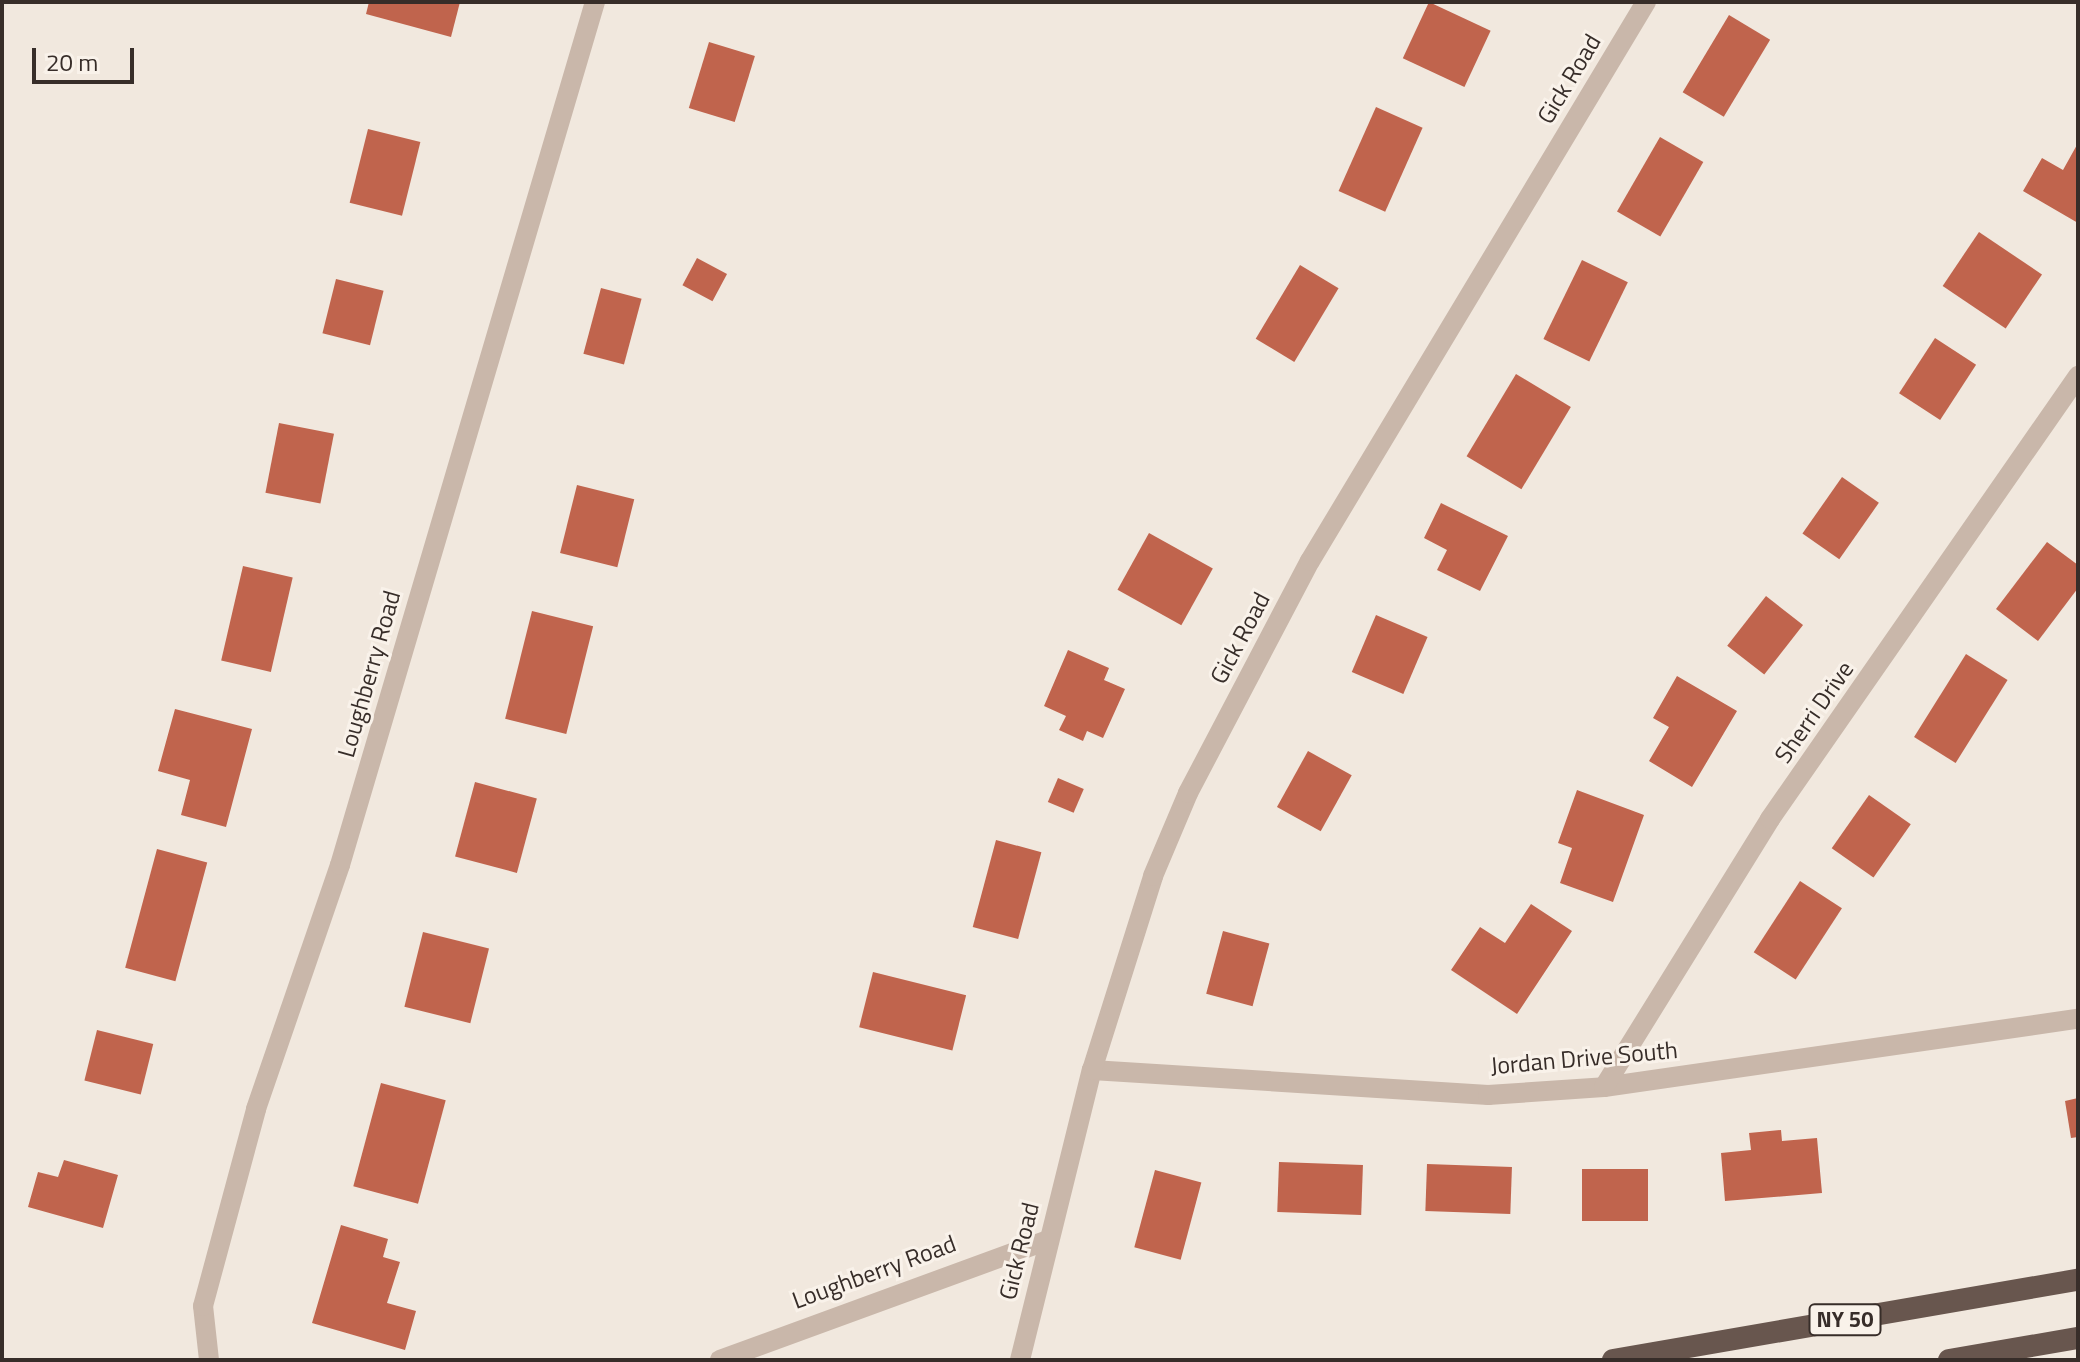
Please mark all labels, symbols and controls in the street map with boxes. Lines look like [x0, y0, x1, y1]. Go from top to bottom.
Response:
street label: Gick Road [1531, 29, 1607, 129]
scale bar [36, 32, 138, 82]
text: 20 m [46, 44, 98, 80]
street label: Loughberry Road [331, 587, 407, 761]
street label: Gick Road [1204, 587, 1276, 689]
street label: Sherri Drive [1768, 656, 1860, 768]
street label: Jordan Drive South [1489, 1035, 1679, 1081]
street label: Gick Road [993, 1199, 1045, 1303]
street label: Loughberry Road [788, 1229, 960, 1315]
road number: NY 50 [1807, 1302, 1883, 1338]

